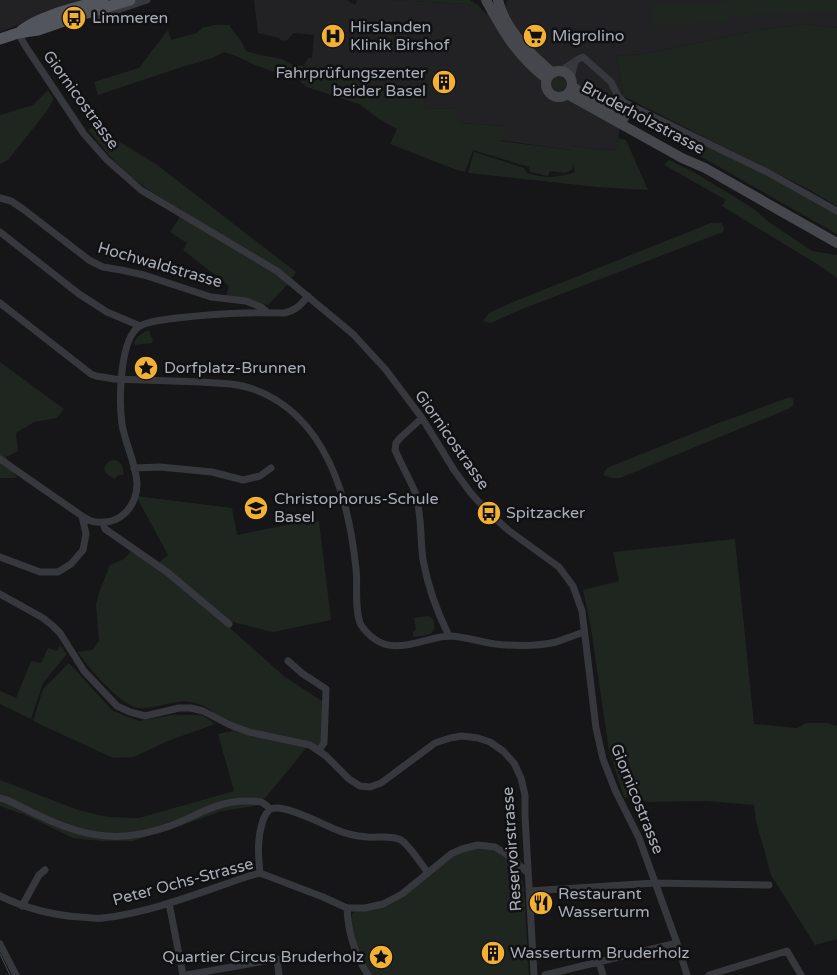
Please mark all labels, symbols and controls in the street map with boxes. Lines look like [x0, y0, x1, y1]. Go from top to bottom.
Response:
bus stop icon: Limmeren [61, 5, 87, 31]
place label: Limmeren [92, 8, 168, 28]
place label: Hirslanden Klinik Birshof [350, 17, 450, 55]
hospital icon: Hirslanden Klinik Birshof [320, 23, 346, 49]
supermarket icon: Migrolino [522, 23, 548, 49]
place label: Migrolino [552, 26, 624, 46]
street label: Giornicostrasse [38, 47, 124, 153]
place label: Fahrprüfungszenter beider Basel [276, 63, 427, 101]
building icon: Fahrprüfungszenter beider Basel [431, 69, 457, 95]
street label: Bruderholzstrasse [578, 77, 708, 159]
street label: Hochwaldstrasse [95, 238, 225, 292]
place icon: Dorfplatz-Brunnen [133, 355, 159, 381]
place label: Dorfplatz-Brunnen [164, 358, 306, 378]
street label: Giornicostrasse [410, 386, 494, 494]
place label: Christophorus-Schule Basel [274, 489, 439, 527]
school or university icon: Christophorus-Schule Basel [243, 495, 269, 521]
bus stop icon: Spitzacker [476, 500, 502, 526]
place label: Spitzacker [506, 503, 586, 523]
street label: Giornicostrasse [606, 741, 668, 857]
street label: Reservoirstrasse [498, 786, 526, 912]
street label: Peter Ochs-Strasse [110, 854, 256, 910]
place label: Restaurant Wasserturm [558, 884, 650, 922]
restaurant icon: Restaurant Wasserturm [528, 890, 554, 916]
building icon: Wasserturm Bruderholz [480, 940, 506, 966]
place label: Wasserturm Bruderholz [510, 943, 689, 963]
place icon: Quartier Circus Bruderholz [368, 944, 394, 970]
place label: Quartier Circus Bruderholz [162, 947, 364, 967]

